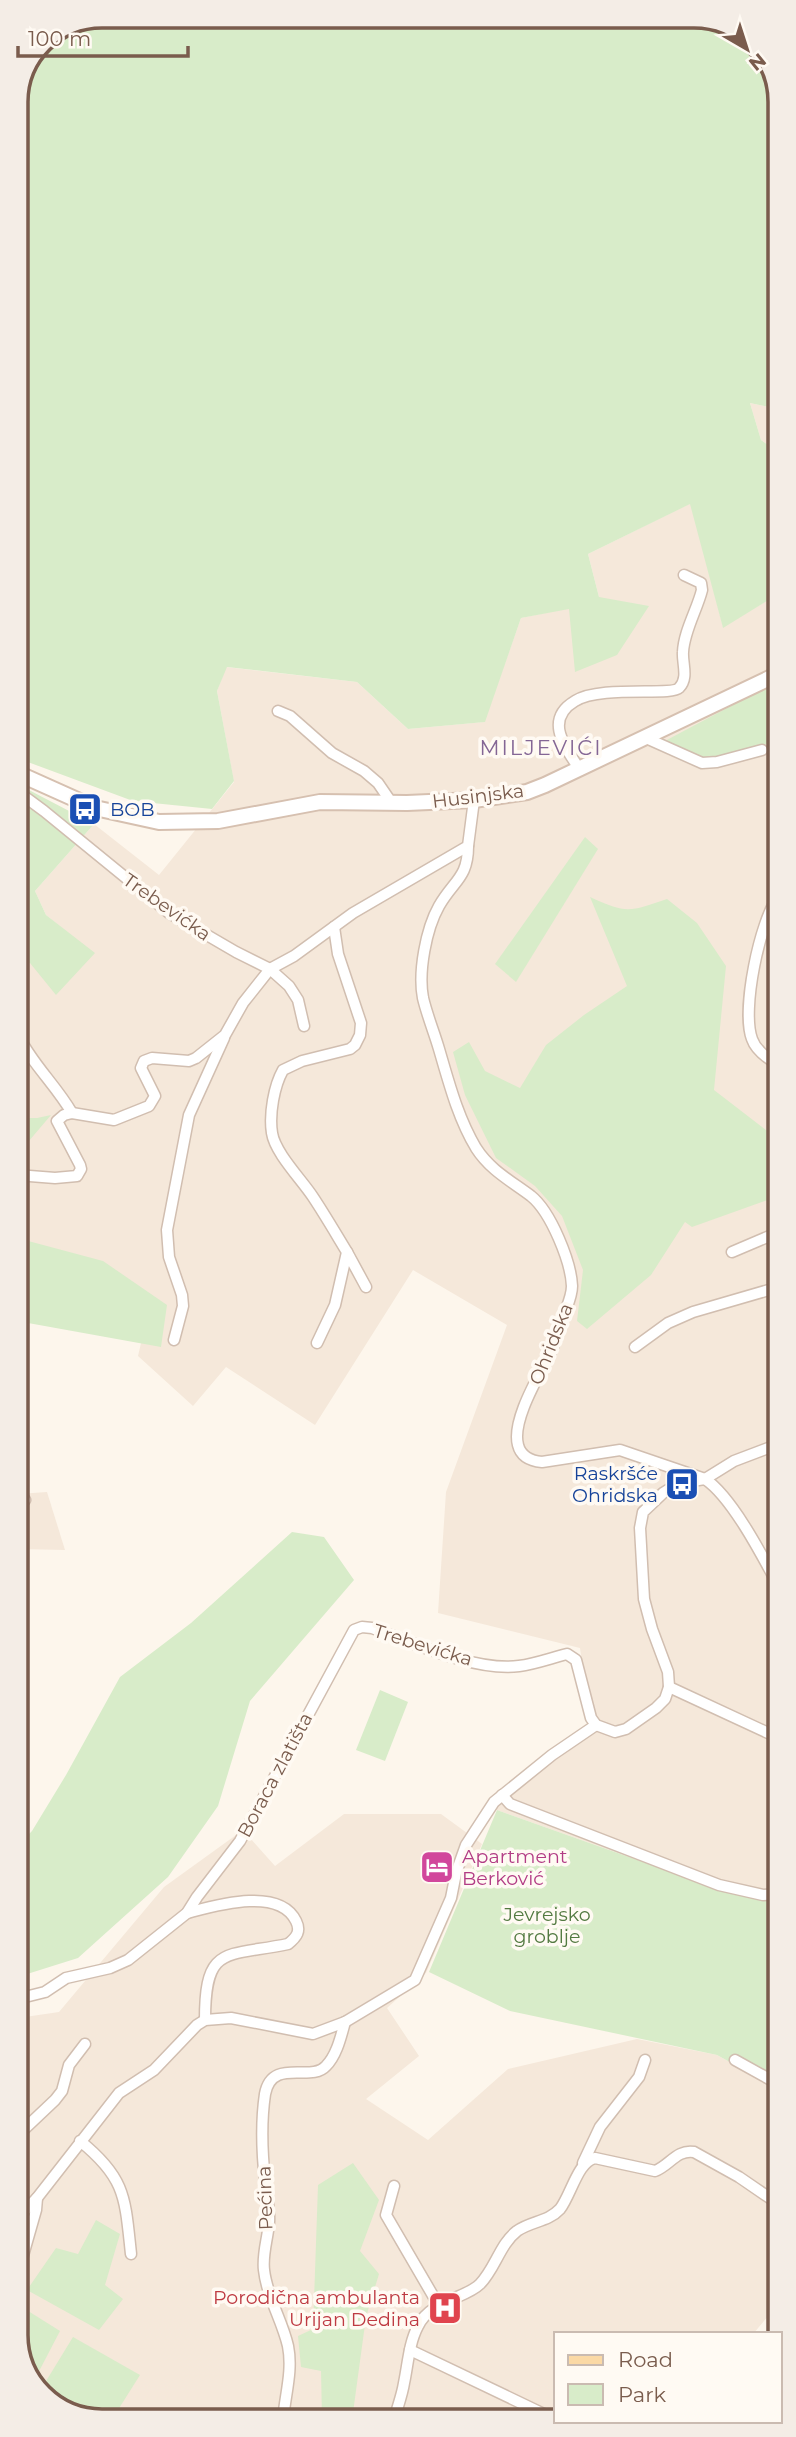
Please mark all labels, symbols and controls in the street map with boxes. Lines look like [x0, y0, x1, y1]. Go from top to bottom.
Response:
scale bar [18, 14, 187, 58]
north arrow [712, 14, 782, 84]
text: 100 m [28, 26, 91, 51]
text: N [744, 48, 771, 76]
district label: MILJEVIĆI [479, 735, 603, 760]
street label: Husinjska [431, 779, 525, 813]
bus stop icon: BOB [66, 790, 104, 828]
place label: BOB [110, 798, 155, 821]
street label: Trebevićka [119, 868, 215, 946]
street label: Ohridska [524, 1300, 578, 1388]
place label: Raskršće Ohridska [572, 1462, 658, 1507]
bus stop icon: Raskršće Ohridska [663, 1465, 701, 1503]
street label: Trebevićka [371, 1619, 475, 1671]
street label: Boraca zlatišta [232, 1709, 318, 1841]
place label: Apartment Berković [462, 1845, 568, 1890]
hotel icon: Apartment Berković [418, 1848, 456, 1886]
park label: Jevrejsko groblje [502, 1903, 591, 1948]
street label: Pećina [252, 2165, 278, 2231]
place label: Porodična ambulanta Urijan Dedina [213, 2286, 420, 2331]
hospital icon: Porodična ambulanta Urijan Dedina [426, 2289, 464, 2327]
legend [554, 2332, 782, 2423]
text: Road [618, 2347, 673, 2372]
text: Park [618, 2382, 666, 2407]

